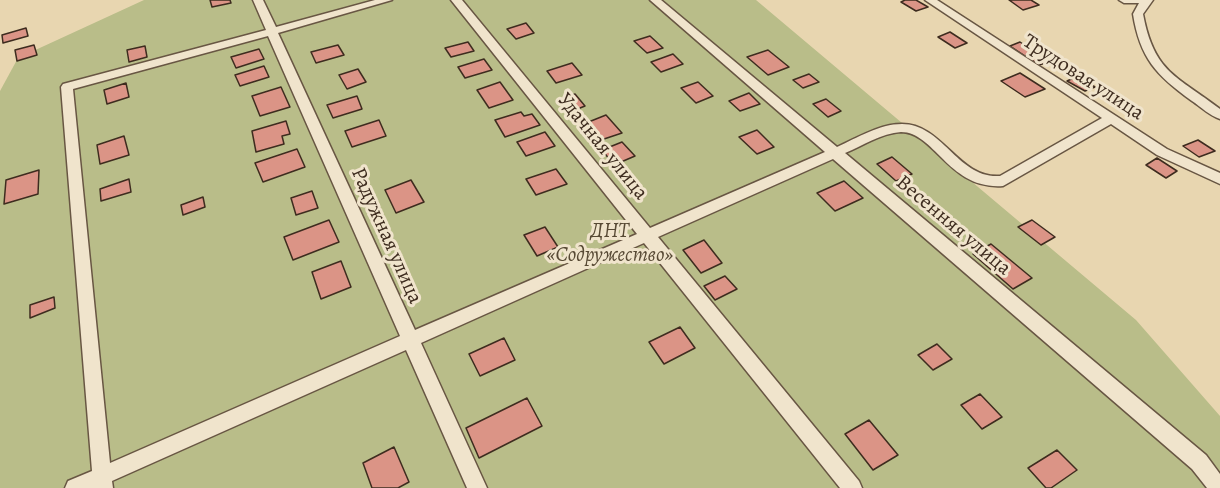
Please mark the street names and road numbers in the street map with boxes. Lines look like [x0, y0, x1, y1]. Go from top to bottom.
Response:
street label: Трудовая улица [1018, 29, 1148, 127]
street label: Удачная улица [551, 88, 653, 206]
street label: Радужная улица [345, 164, 427, 308]
street label: Весенняя улица [890, 170, 1016, 282]

